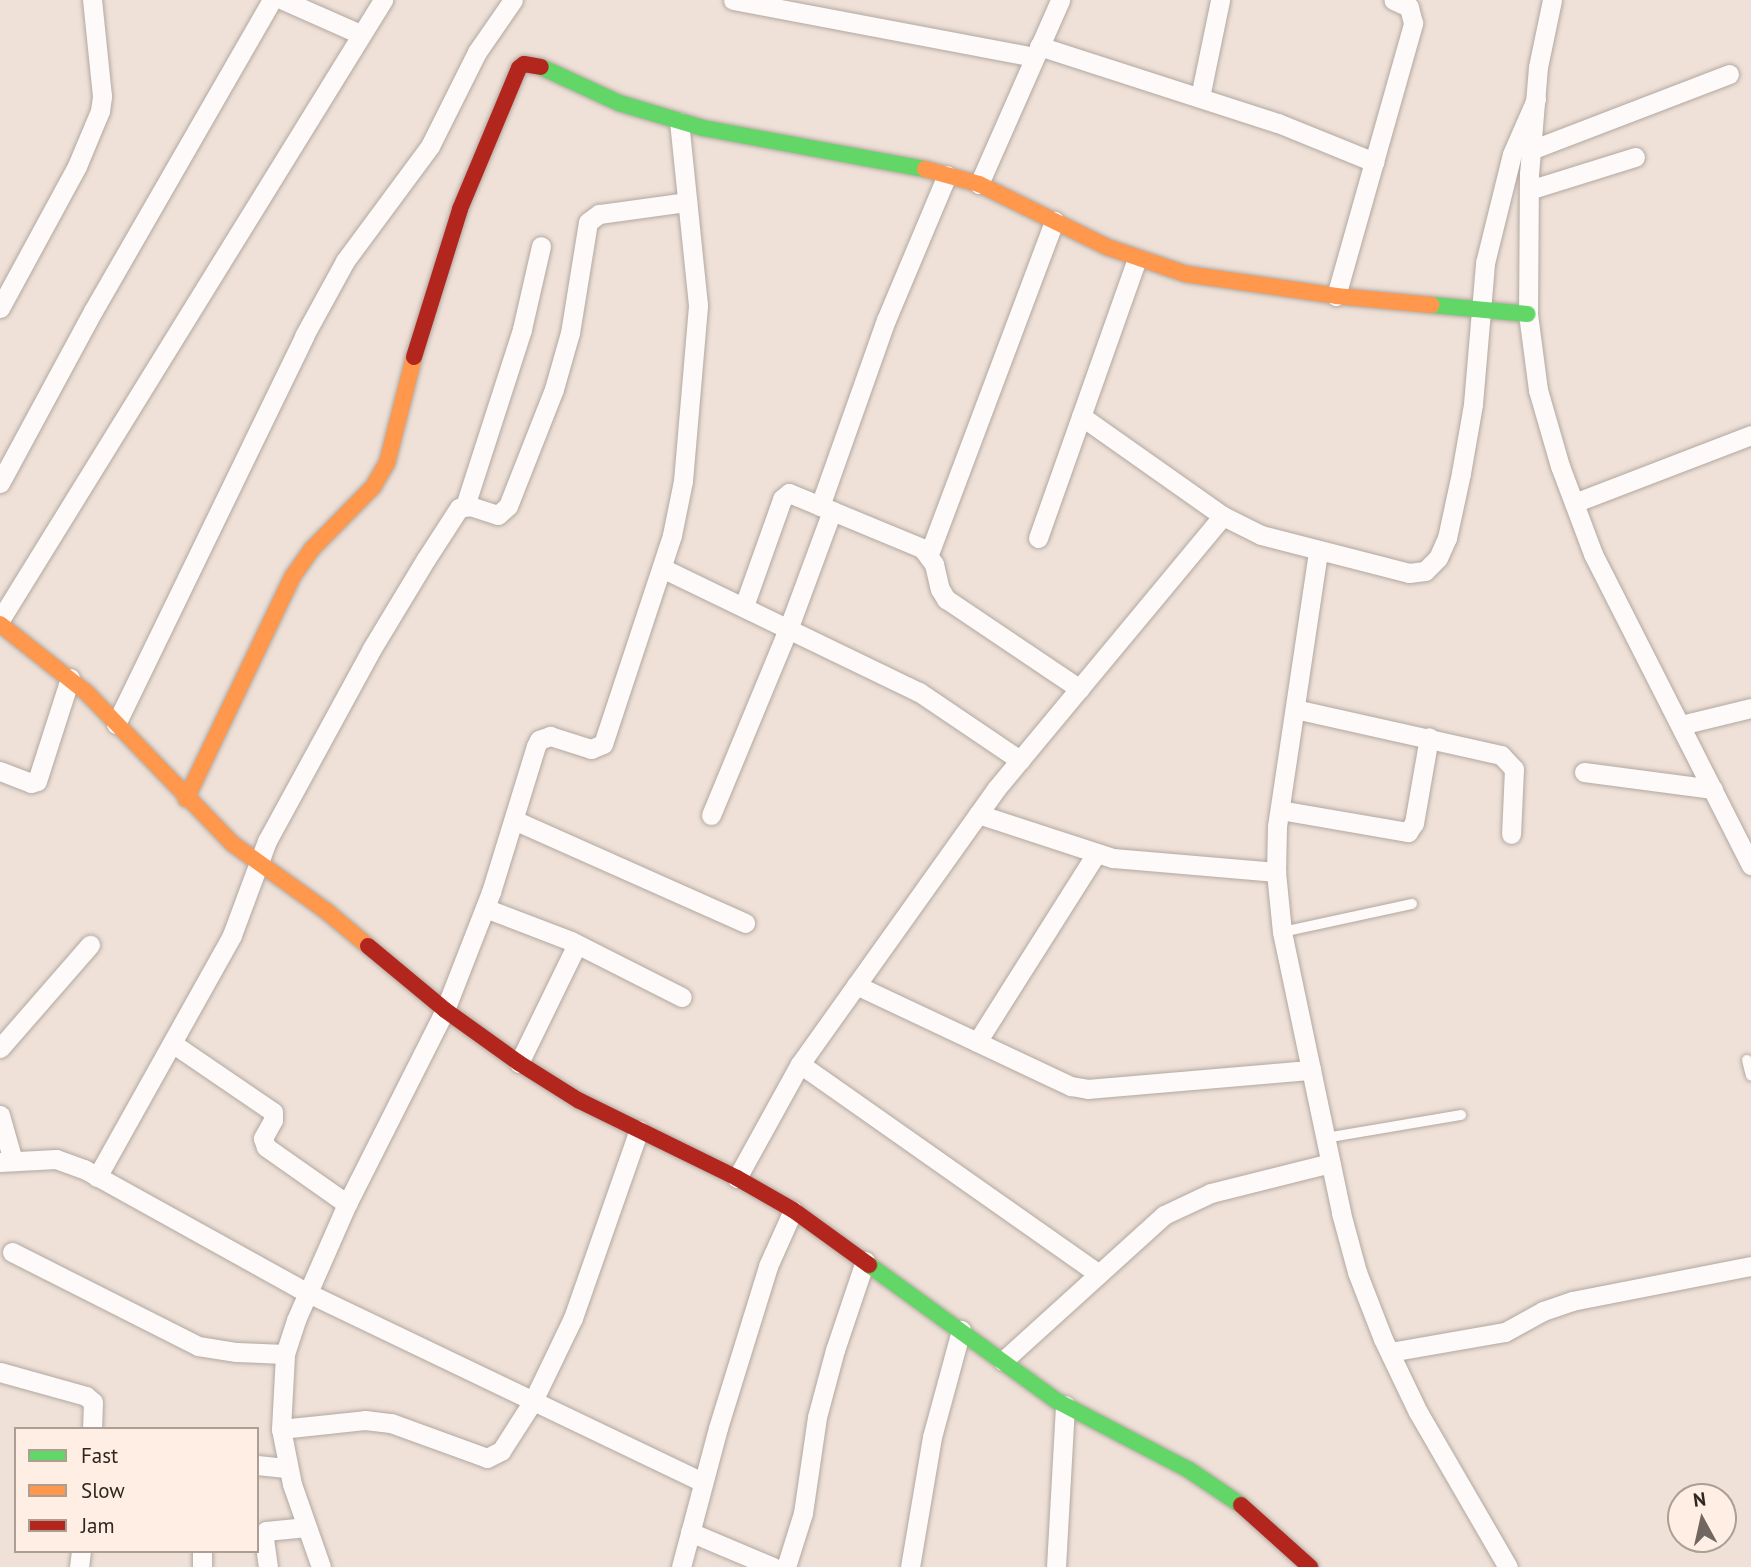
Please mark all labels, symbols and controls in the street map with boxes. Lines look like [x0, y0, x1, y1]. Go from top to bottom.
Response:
legend [14, 1427, 259, 1553]
text: Fast [81, 1442, 118, 1469]
text: Slow [81, 1477, 125, 1504]
north arrow [1667, 1483, 1737, 1553]
text: N [1691, 1486, 1707, 1512]
text: Jam [81, 1512, 115, 1539]

